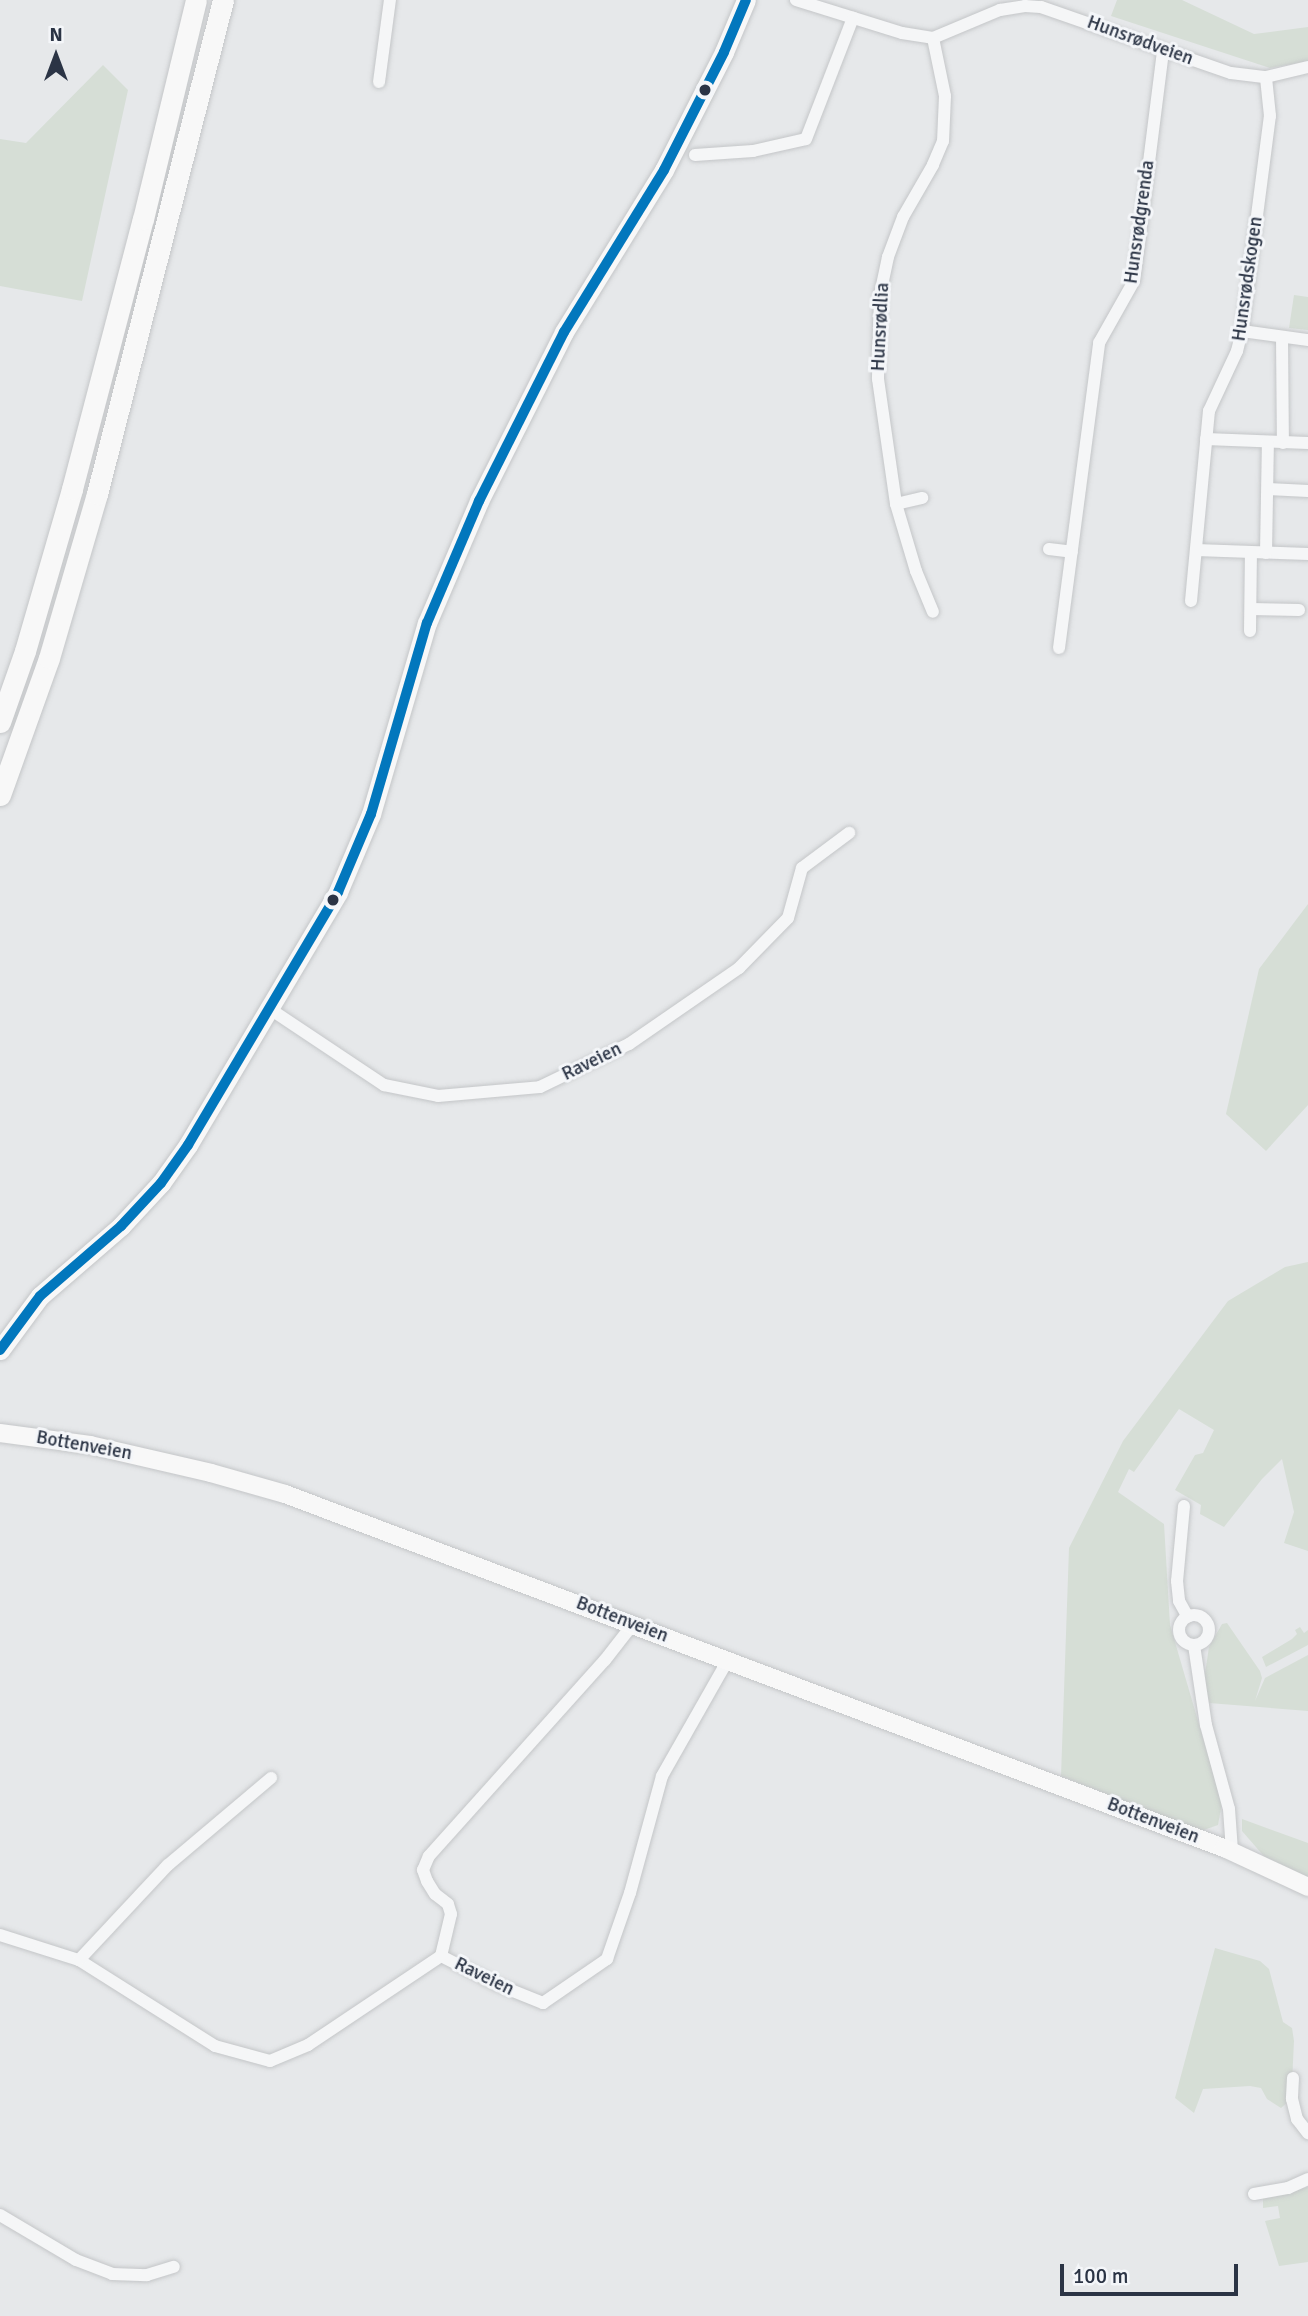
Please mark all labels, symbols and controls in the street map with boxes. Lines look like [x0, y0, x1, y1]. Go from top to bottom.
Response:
street label: Hunsrødveien [1084, 11, 1196, 71]
north arrow [21, 21, 91, 91]
text: N [49, 23, 63, 47]
unlabelled marker [698, 83, 712, 97]
street label: Hunsrødgrenda [1120, 159, 1160, 285]
street label: Hunsrødskogen [1228, 215, 1268, 343]
street label: Hunsrødlia [867, 282, 895, 372]
unlabelled marker [326, 893, 340, 907]
street label: Raveien [558, 1038, 626, 1086]
street label: Bottenveien [34, 1426, 134, 1466]
street label: Bottenveien [573, 1592, 671, 1648]
street label: Bottenveien [1104, 1793, 1202, 1849]
street label: Raveien [450, 1953, 518, 2001]
scale bar [1063, 2250, 1242, 2294]
text: 100 m [1073, 2263, 1128, 2289]

